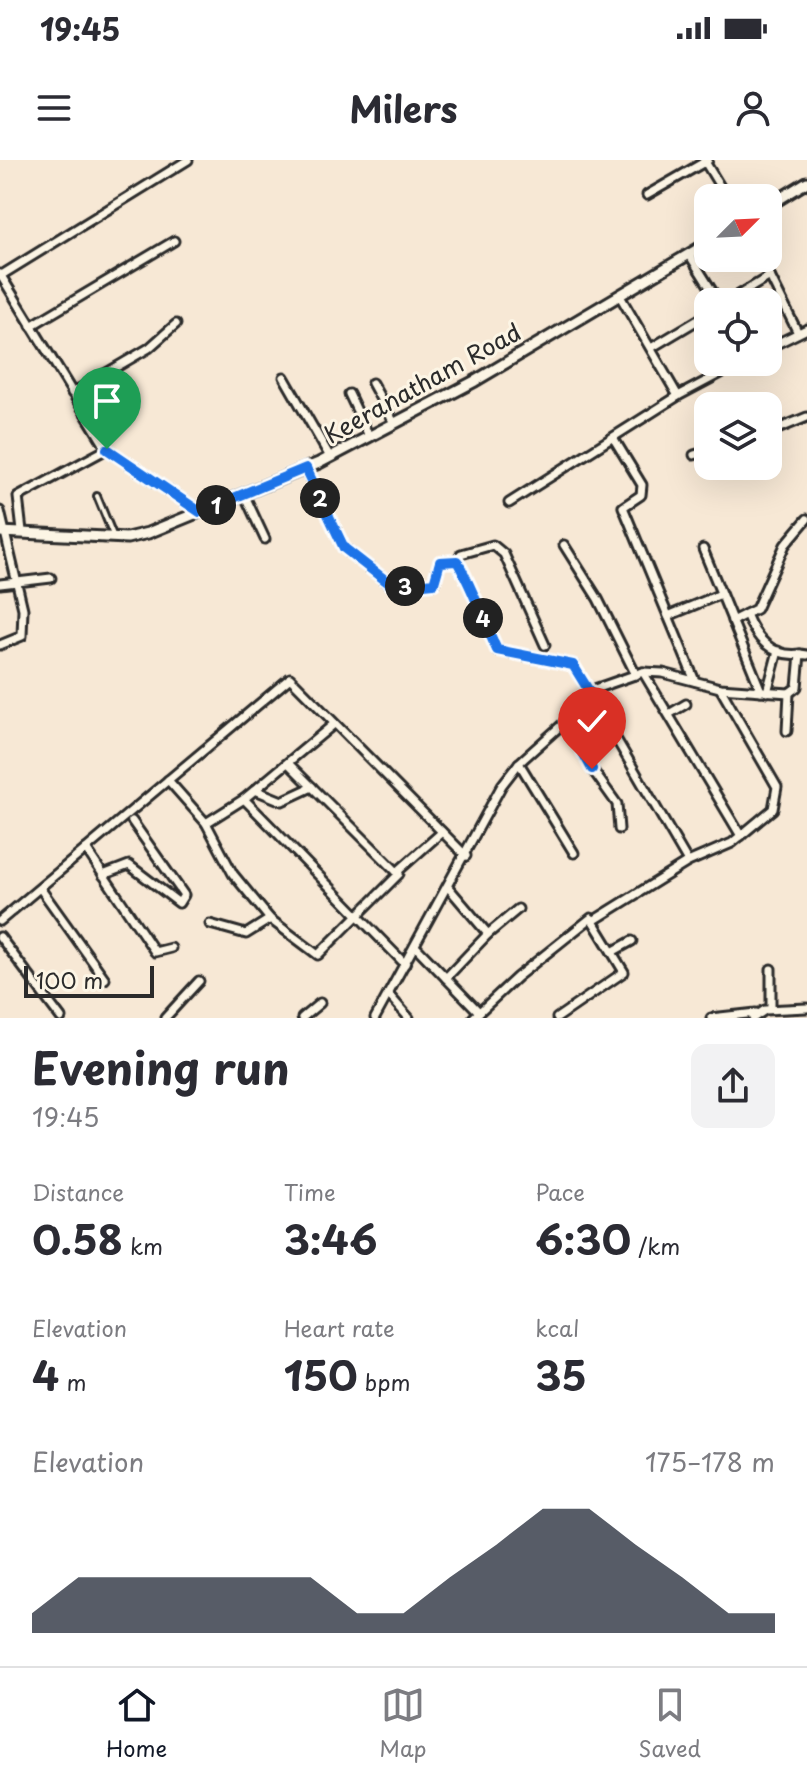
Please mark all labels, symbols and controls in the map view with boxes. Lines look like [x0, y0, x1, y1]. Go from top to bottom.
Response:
text: 19:45 [40, 6, 121, 51]
text: Milers [349, 81, 458, 135]
icon: menu [32, 86, 76, 130]
icon: person [731, 86, 775, 130]
north arrow [694, 184, 782, 272]
map controls [694, 184, 782, 480]
button: locate [694, 288, 782, 376]
street label: Keeranatham Road [317, 313, 527, 451]
pin [73, 367, 141, 449]
icon: arrive [85, 379, 129, 423]
button: layers [694, 392, 782, 480]
pin: 2 [300, 478, 340, 518]
text: 2 [312, 481, 328, 514]
pin: 1 [196, 485, 236, 525]
text: 1 [211, 488, 221, 521]
pin: 3 [385, 566, 425, 606]
text: 3 [398, 569, 412, 602]
pin: 4 [463, 598, 503, 638]
text: 4 [476, 601, 490, 634]
pin [558, 687, 626, 769]
icon: check [570, 699, 614, 743]
scale bar [24, 962, 154, 998]
text: 100 m [36, 963, 103, 996]
text: Evening run [32, 1034, 290, 1100]
button: share [691, 1044, 775, 1128]
text: 19:45 [32, 1097, 100, 1136]
text: Distance [32, 1175, 124, 1208]
text: Time [284, 1175, 336, 1208]
text: Pace [535, 1175, 585, 1208]
text: 0.58 [32, 1208, 123, 1269]
text: 3:46 [284, 1208, 377, 1269]
text: 6:30 [535, 1208, 631, 1269]
text: km [123, 1229, 163, 1262]
text: /km [631, 1229, 680, 1262]
text: Elevation [32, 1311, 127, 1344]
text: Heart rate [284, 1311, 395, 1344]
text: kcal [535, 1311, 579, 1344]
text: 4 [32, 1344, 59, 1405]
text: 150 [284, 1344, 358, 1405]
text: 35 [535, 1344, 587, 1405]
text: m [59, 1365, 86, 1398]
text: bpm [358, 1365, 411, 1398]
text: Elevation [32, 1442, 144, 1481]
text: 175–178 m [645, 1442, 775, 1481]
tab: Home [106, 1683, 167, 1764]
tab: Map [379, 1683, 426, 1764]
tab: Saved [638, 1683, 701, 1764]

